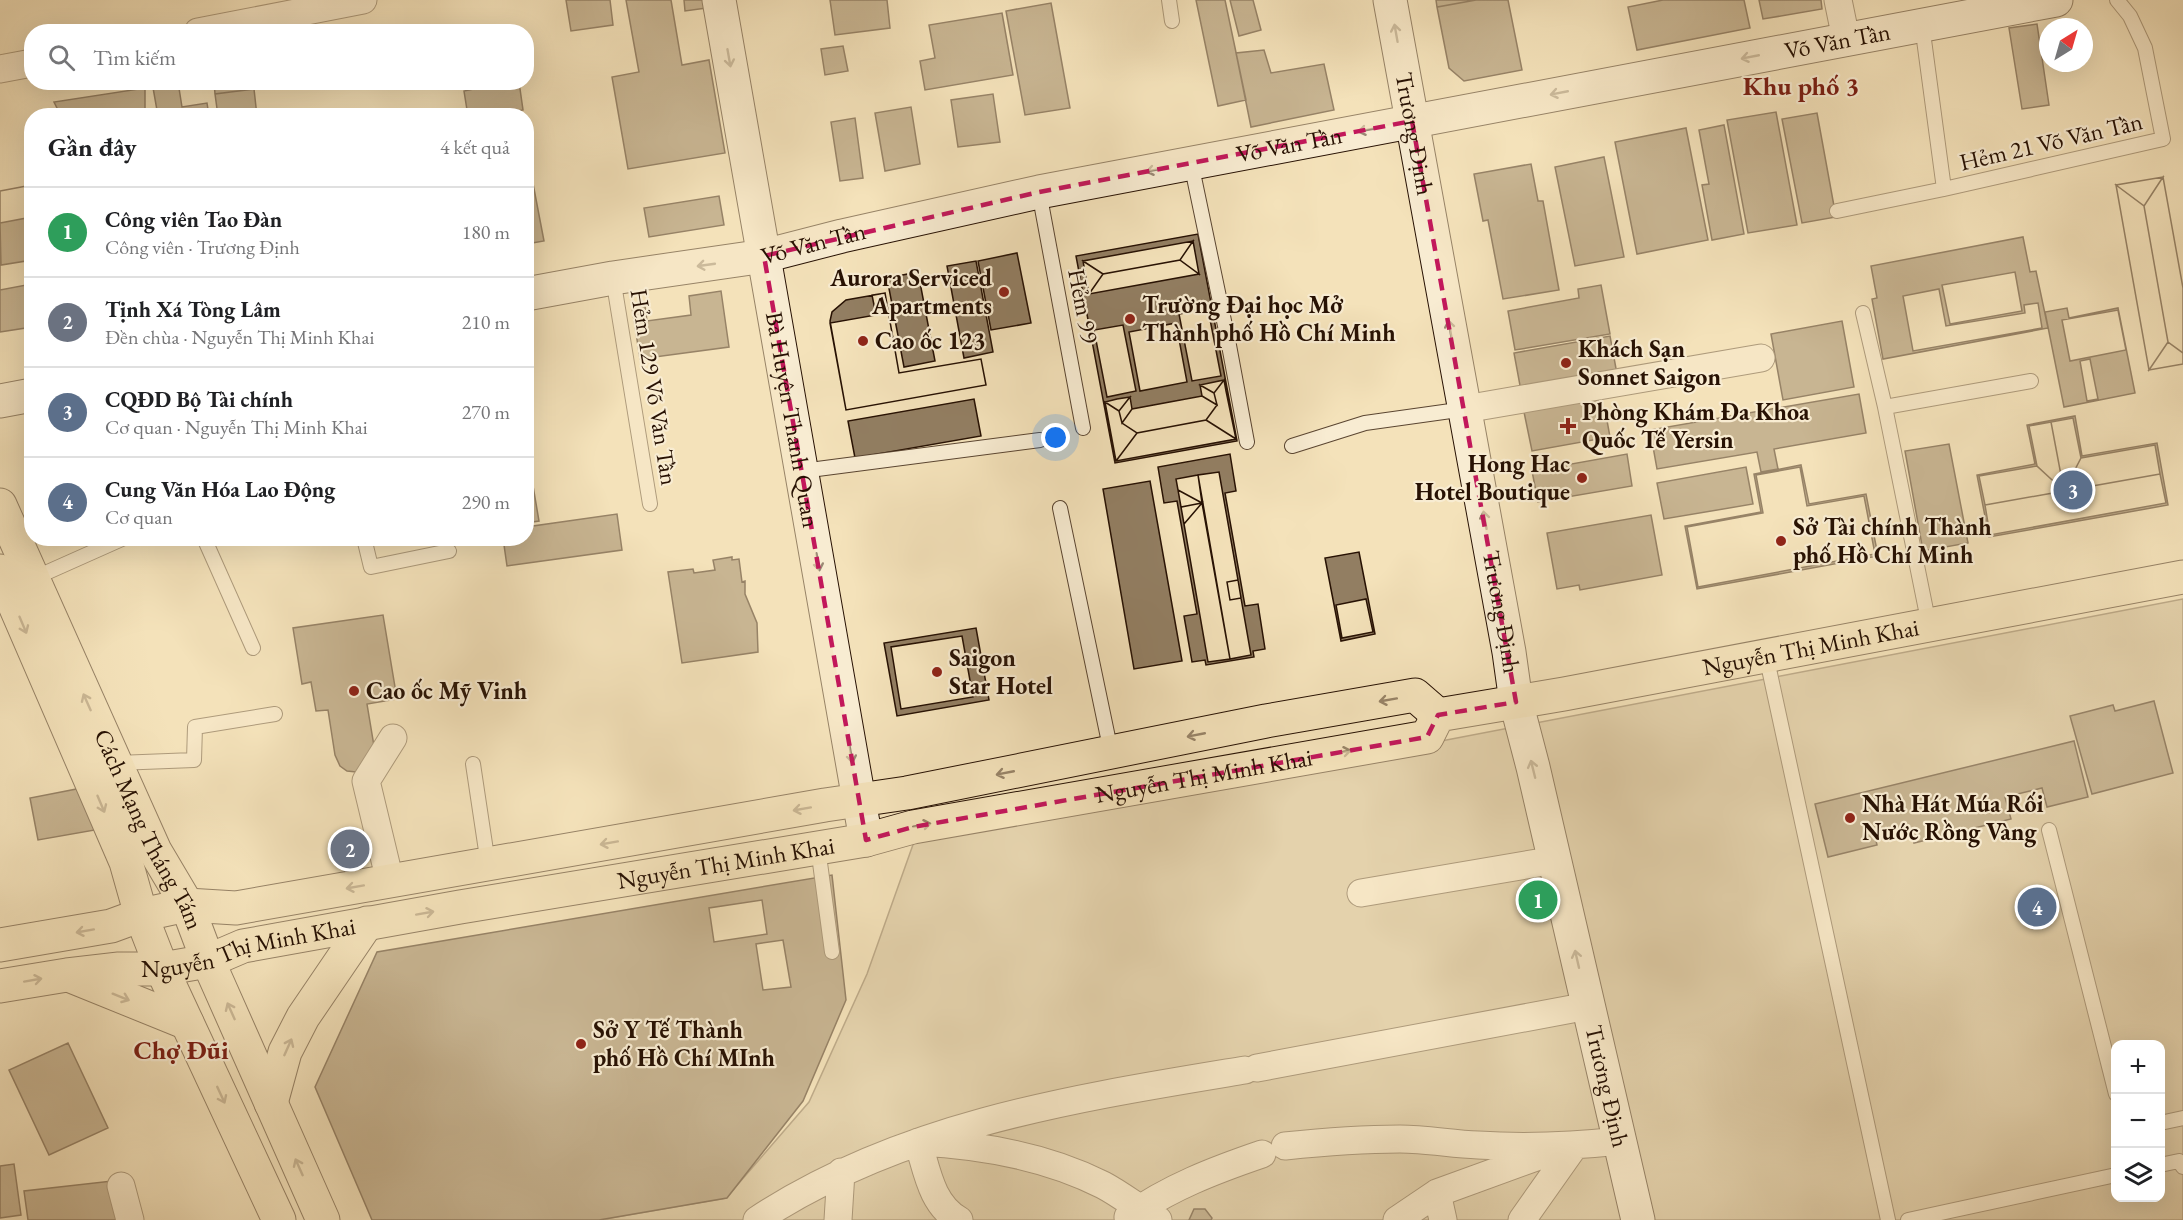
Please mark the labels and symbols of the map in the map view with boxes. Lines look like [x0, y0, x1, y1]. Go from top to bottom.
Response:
street label: Võ Văn Tần [1782, 16, 1893, 66]
north arrow [2039, 18, 2093, 72]
one-way arrow [1391, 24, 1402, 44]
one-way arrow [724, 47, 735, 67]
one-way arrow [1741, 52, 1761, 63]
district label: Khu phố 3 [1743, 69, 1859, 103]
street label: Trương Định [1388, 70, 1441, 198]
one-way arrow [1550, 88, 1569, 99]
street label: Hẻm 21 Võ Văn Tần [1956, 105, 2146, 178]
street label: Võ Văn Tần [1234, 119, 1345, 169]
one-way arrow [1358, 125, 1378, 136]
one-way arrow [1146, 165, 1165, 176]
street label: Võ Văn Tần [758, 215, 869, 271]
one-way arrow [696, 259, 716, 270]
place label: Aurora Serviced Apartments [829, 262, 993, 321]
street label: Hẻm 99 [1061, 266, 1106, 346]
marker: Aurora Serviced Apartments [997, 285, 1011, 299]
street label: Hẻm 129 Võ Văn Tần [624, 286, 685, 488]
place label: Trường Đại học Mở Thành phố Hồ Chí Minh [1142, 289, 1396, 348]
street label: Bà Huyện Thanh Quan [759, 309, 827, 530]
marker: Trường Đại học Mở Thành phố Hồ Chí Minh [1123, 312, 1137, 326]
one-way arrow [1444, 319, 1455, 339]
place label: Cao ốc 123 [875, 325, 986, 356]
place label: Khách Sạn Sonnet Saigon [1578, 333, 1721, 393]
marker: Cao ốc 123 [856, 334, 870, 348]
marker: Khách Sạn Sonnet Saigon [1559, 356, 1573, 370]
place label: Phòng Khám Đa Khoa Quốc Tế Yersin [1582, 396, 1810, 455]
marker: Phòng Khám Đa Khoa Quốc Tế Yersin [1559, 417, 1577, 435]
your location [1041, 423, 1070, 452]
place label: Hong Hac Hotel Boutique [1415, 448, 1570, 508]
pin: 3 [2054, 468, 2092, 512]
marker: Hong Hac Hotel Boutique [1575, 471, 1589, 485]
one-way arrow [1479, 511, 1490, 531]
place label: Sở Tài chính Thành phố Hồ Chí Minh [1793, 511, 1992, 570]
marker: Sở Tài chính Thành phố Hồ Chí Minh [1774, 534, 1788, 548]
street label: Trương Định [1476, 548, 1528, 675]
one-way arrow [812, 552, 823, 571]
street label: Nguyễn Thị Minh Khai [1700, 611, 1922, 683]
one-way arrow [18, 615, 30, 633]
place label: Saigon Star Hotel [949, 642, 1053, 701]
marker: Saigon Star Hotel [930, 665, 944, 679]
place label: Cao ốc Mỹ Vinh [366, 675, 528, 707]
marker: Cao ốc Mỹ Vinh [347, 684, 361, 698]
one-way arrow [81, 693, 92, 711]
one-way arrow [1378, 695, 1398, 706]
street label: Cách Mạng Tháng Tám [87, 724, 211, 934]
one-way arrow [1187, 730, 1206, 741]
street label: Nguyễn Thị Minh Khai [1093, 741, 1315, 810]
one-way arrow [846, 744, 857, 764]
one-way arrow [1332, 746, 1351, 757]
one-way arrow [1527, 759, 1539, 778]
one-way arrow [995, 768, 1015, 779]
place label: Nhà Hát Múa Rối Nước Rồng Vàng [1862, 788, 2044, 848]
one-way arrow [96, 794, 107, 812]
one-way arrow [792, 804, 812, 815]
marker: Nhà Hát Múa Rối Nước Rồng Vàng [1843, 811, 1857, 825]
one-way arrow [912, 819, 932, 830]
pin: 2 [330, 826, 370, 872]
street label: Nguyễn Thị Minh Khai [615, 829, 837, 896]
one-way arrow [600, 837, 620, 848]
pin: 1 [1518, 878, 1558, 922]
one-way arrow [346, 882, 366, 893]
pin: 4 [2018, 884, 2056, 930]
one-way arrow [414, 907, 434, 918]
street label: Nguyễn Thị Minh Khai [141, 910, 358, 984]
one-way arrow [76, 926, 95, 937]
one-way arrow [1571, 949, 1583, 968]
one-way arrow [23, 975, 43, 986]
one-way arrow [111, 992, 130, 1003]
one-way arrow [224, 1003, 236, 1021]
place label: Sở Y Tế Thành phố Hồ Chí MInh [593, 1014, 776, 1073]
street label: Trương Định [1578, 1022, 1637, 1150]
district label: Chợ Đũi [133, 1033, 229, 1067]
marker: Sở Y Tế Thành phố Hồ Chí MInh [574, 1037, 588, 1051]
one-way arrow [282, 1039, 294, 1057]
one-way arrow [215, 1086, 227, 1104]
one-way arrow [293, 1158, 305, 1176]

